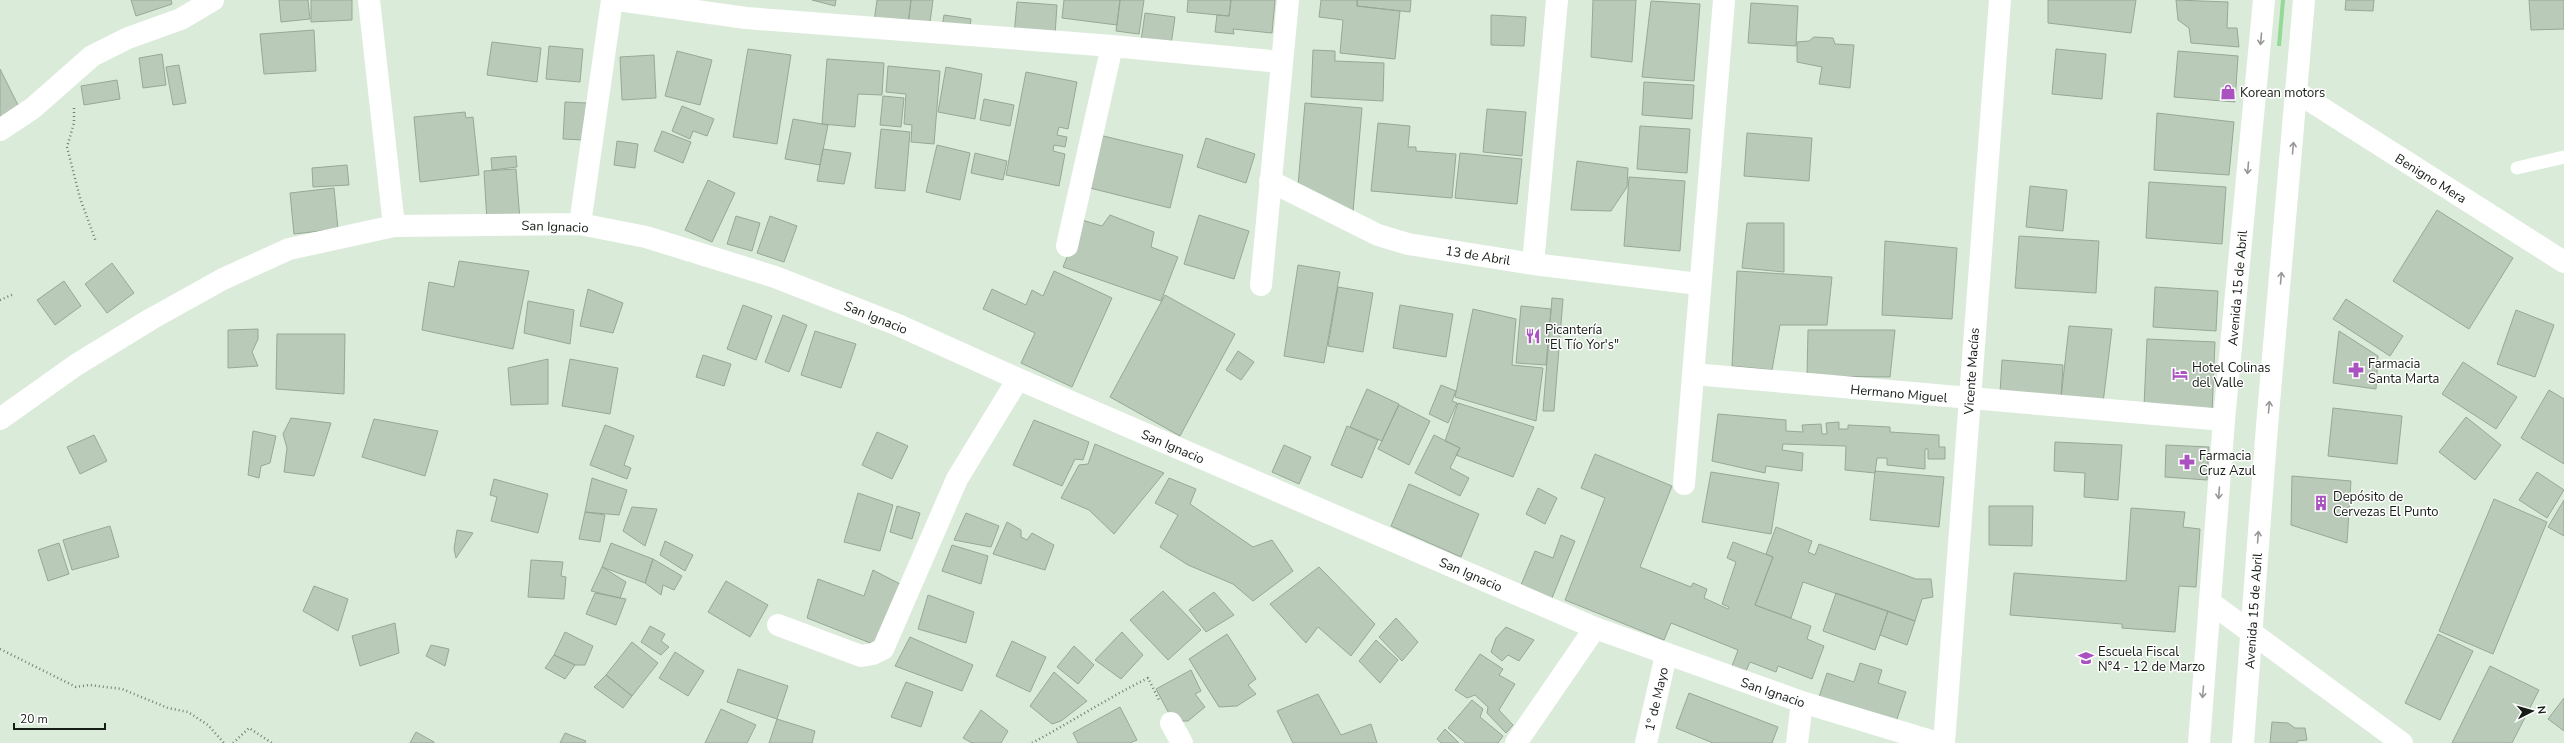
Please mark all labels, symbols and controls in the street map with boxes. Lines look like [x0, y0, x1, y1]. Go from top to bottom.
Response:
one-way arrow [2257, 32, 2264, 45]
shop icon: Korean motors [2219, 83, 2237, 101]
place label: Korean motors [2240, 84, 2325, 102]
one-way arrow [2289, 142, 2296, 155]
street label: Benigno Mera [2391, 150, 2470, 208]
one-way arrow [2245, 161, 2252, 174]
street label: San Ignacio [521, 217, 589, 237]
street label: Avenida 15 de Abril [2224, 229, 2252, 347]
street label: 13 de Abril [1444, 242, 1512, 270]
one-way arrow [2277, 272, 2284, 285]
street label: San Ignacio [841, 297, 910, 339]
place label: Picantería "El Tío Yor's" [1545, 321, 1619, 354]
restaurant icon: Picantería "El Tío Yor's" [1524, 327, 1542, 345]
street label: Vicente Macías [1960, 327, 1984, 416]
place label: Farmacia Santa Marta [2368, 355, 2440, 388]
place label: Hotel Colinas del Valle [2192, 359, 2271, 392]
pharmacy icon: Farmacia Santa Marta [2347, 361, 2365, 379]
hotel icon: Hotel Colinas del Valle [2171, 365, 2189, 383]
street label: Hermano Miguel [1850, 381, 1948, 407]
one-way arrow [2265, 401, 2272, 414]
street label: San Ignacio [1138, 426, 1207, 468]
place label: Farmacia Cruz Azul [2199, 447, 2256, 480]
pharmacy icon: Farmacia Cruz Azul [2178, 453, 2196, 471]
one-way arrow [2215, 486, 2223, 499]
place label: Depósito de Cervezas El Punto [2333, 488, 2438, 521]
building icon: Depósito de Cervezas El Punto [2312, 494, 2330, 512]
one-way arrow [2255, 531, 2262, 544]
street label: Avenida 15 de Abril [2241, 552, 2267, 670]
street label: San Ignacio [1436, 554, 1505, 596]
place label: Escuela Fiscal N°4 - 12 de Marzo [2098, 643, 2205, 676]
school or university icon: Escuela Fiscal N°4 - 12 de Marzo [2077, 649, 2095, 667]
street label: 1º de Mayo [1641, 665, 1673, 733]
street label: San Ignacio [1738, 674, 1807, 712]
one-way arrow [2200, 685, 2207, 698]
north arrow [2512, 691, 2552, 731]
scale bar [14, 705, 105, 731]
text: N [2534, 705, 2549, 715]
text: 20 m [20, 711, 48, 727]

